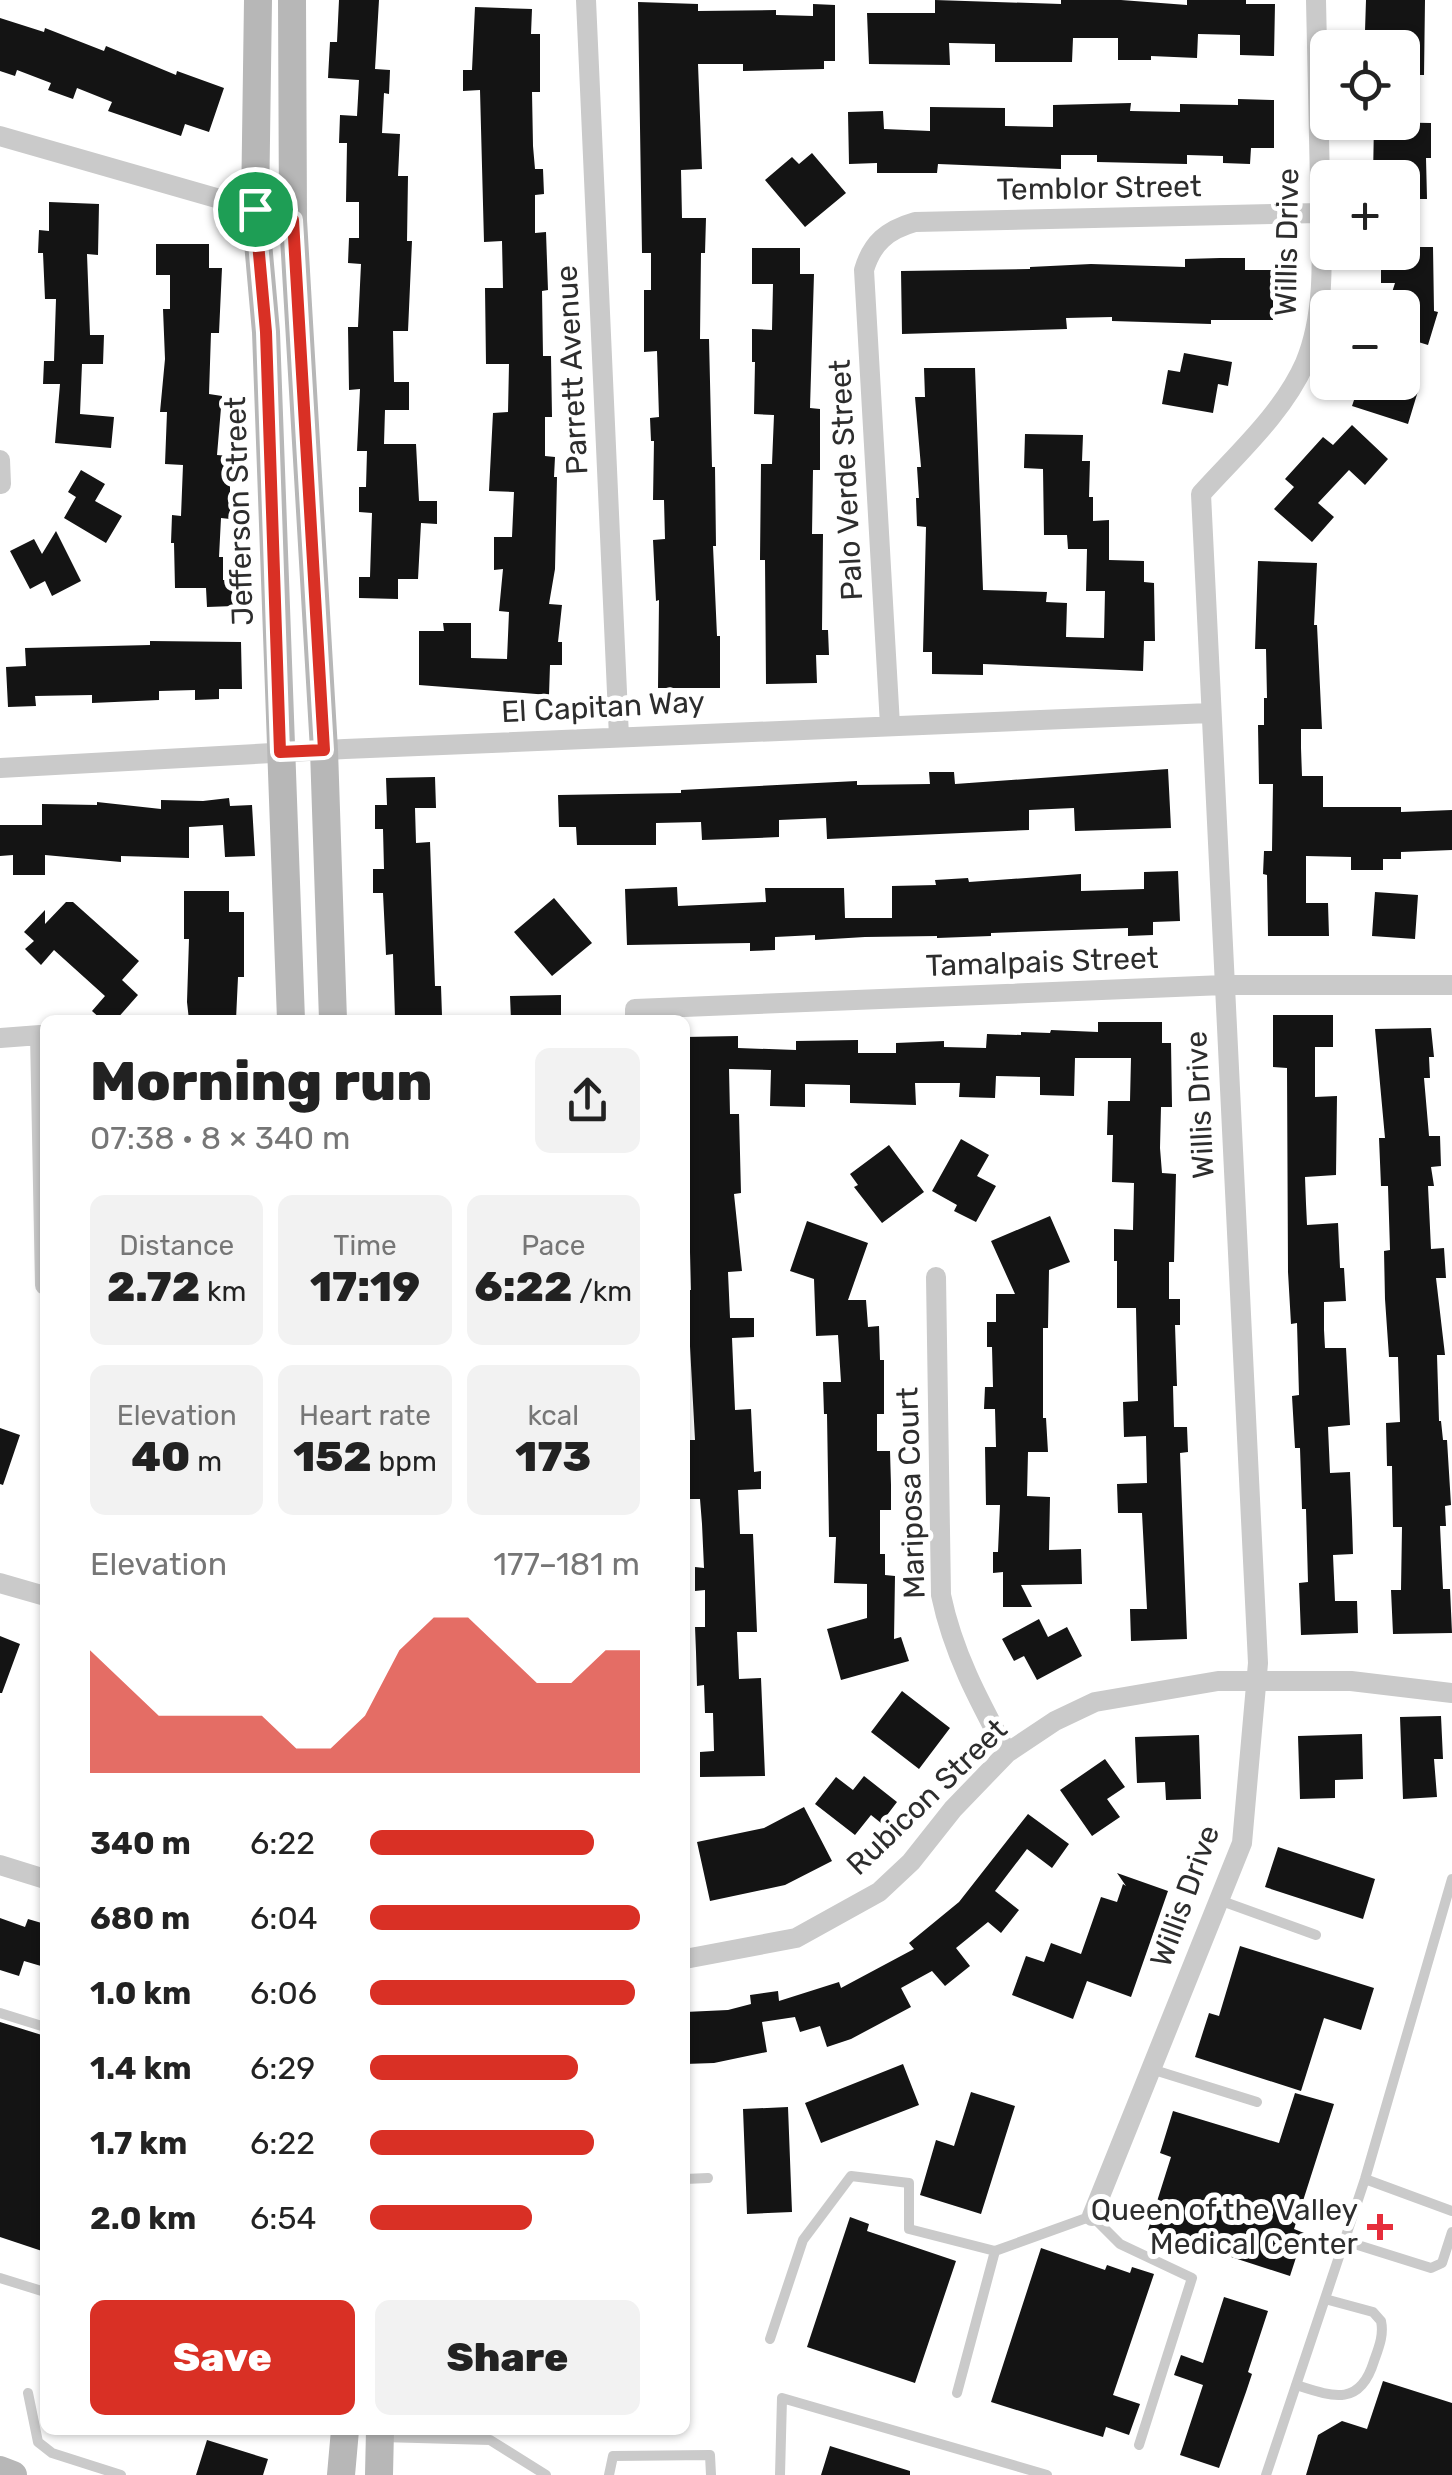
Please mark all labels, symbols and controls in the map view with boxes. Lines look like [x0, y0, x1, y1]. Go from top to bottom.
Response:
map controls [1310, 30, 1420, 400]
button: locate [1310, 30, 1420, 140]
button: + [1310, 160, 1420, 270]
pin [213, 167, 298, 252]
street label: Temblor Street [996, 168, 1202, 208]
street label: Willis Drive [1268, 168, 1306, 316]
icon: arrive [228, 182, 283, 237]
street label: Parrett Avenue [549, 264, 595, 476]
button: − [1310, 290, 1420, 400]
street label: Palo Verde Street [822, 358, 870, 601]
street label: Jefferson Street [217, 396, 261, 626]
street label: El Capitan Way [500, 684, 706, 730]
street label: Tamalpais Street [925, 940, 1159, 984]
street label: Willis Drive [1178, 1030, 1222, 1180]
button: share [535, 1048, 640, 1153]
text: Morning run [90, 1049, 432, 1114]
text: 07:38 · 8 × 340 m [90, 1119, 350, 1157]
text: Distance [119, 1229, 234, 1262]
text: Time [333, 1229, 397, 1262]
text: Pace [521, 1229, 585, 1262]
text: 2.72 [107, 1262, 200, 1312]
text: 17:19 [310, 1262, 420, 1312]
text: 6:22 [474, 1262, 572, 1312]
text: km [200, 1275, 246, 1308]
text: /km [572, 1275, 632, 1308]
street label: Mariposa Court [889, 1386, 933, 1599]
text: Elevation [117, 1399, 237, 1432]
text: Heart rate [299, 1399, 431, 1432]
text: kcal [528, 1399, 579, 1432]
text: 40 [131, 1432, 190, 1482]
text: 152 [293, 1432, 372, 1482]
text: 173 [515, 1432, 591, 1482]
text: m [190, 1445, 222, 1478]
text: bpm [372, 1445, 437, 1478]
text: Elevation [90, 1545, 227, 1583]
text: 177–181 m [493, 1545, 640, 1583]
street label: Rubicon Street [839, 1711, 1015, 1882]
street label: Willis Drive [1143, 1820, 1227, 1972]
text: 340 m [90, 1824, 191, 1862]
text: 6:22 [250, 1824, 315, 1862]
text: 680 m [90, 1899, 190, 1937]
text: 6:04 [250, 1899, 318, 1937]
text: 1.0 km [90, 1974, 191, 2012]
text: 6:06 [250, 1974, 317, 2012]
text: 1.4 km [90, 2049, 191, 2087]
text: 6:29 [250, 2049, 315, 2087]
text: 1.7 km [90, 2124, 187, 2162]
text: 6:22 [250, 2124, 315, 2162]
place label: Queen of the Valley Medical Center [1091, 2192, 1359, 2262]
text: 2.0 km [90, 2199, 196, 2237]
text: 6:54 [250, 2199, 316, 2237]
marker: Queen of the Valley Medical Center [1367, 2214, 1393, 2240]
button: Save [90, 2300, 355, 2415]
button: Share [375, 2300, 640, 2415]

